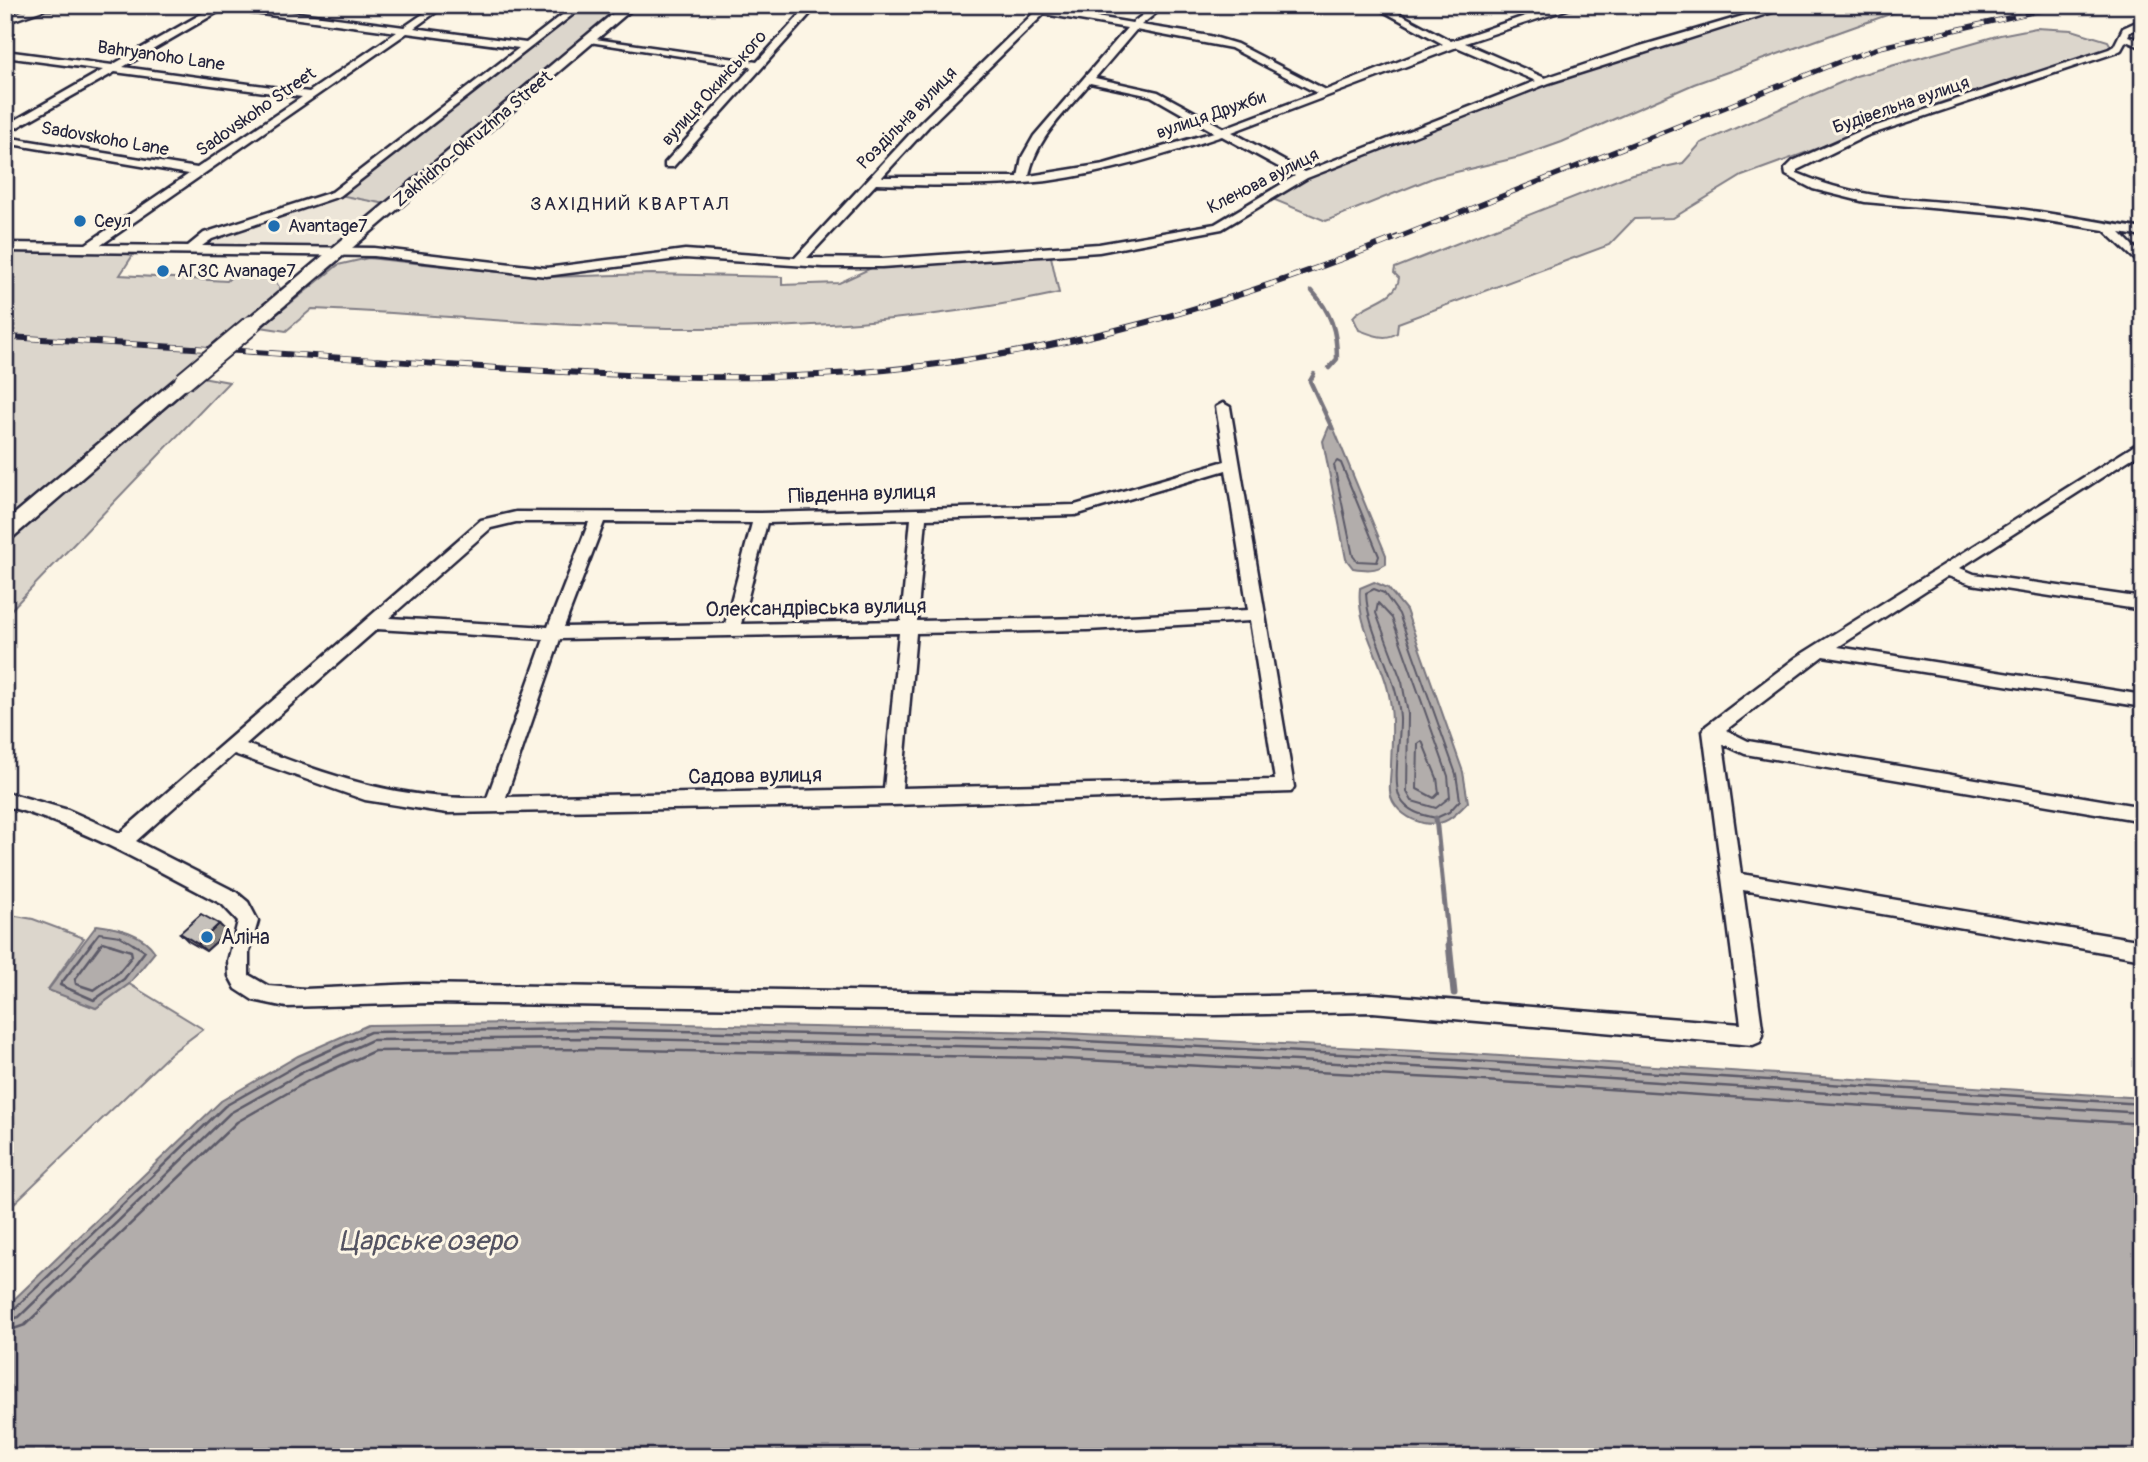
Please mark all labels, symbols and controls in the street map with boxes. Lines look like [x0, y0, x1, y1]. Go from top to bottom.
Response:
street label: вулиця Окинського [656, 25, 772, 151]
street label: Bahryanoho Lane [96, 36, 226, 76]
street label: Sadovskoho Street [192, 62, 321, 162]
street label: Роздільна вулиця [852, 62, 962, 174]
street label: Zakhidno-Okruzhna Street [389, 65, 558, 212]
street label: Будівельна вулиця [1830, 71, 1972, 139]
street label: вулиця Дружби [1153, 85, 1269, 145]
street label: Sadovskoho Lane [39, 116, 171, 162]
street label: Кленова вулиця [1203, 143, 1323, 219]
district label: ЗАХІДНИЙ КВАРТАЛ [530, 192, 730, 216]
place label: Сеул [94, 210, 131, 233]
marker: Сеул [72, 213, 88, 229]
place label: Avantage7 [288, 215, 368, 238]
marker: Avantage7 [266, 218, 282, 234]
place label: АГЗС Avanage7 [177, 260, 296, 283]
marker: АГЗС Avanage7 [155, 263, 171, 279]
street label: Південна вулиця [788, 478, 936, 510]
street label: Олександрівська вулиця [705, 593, 927, 623]
street label: Садова вулиця [688, 761, 822, 791]
place label: Аліна [221, 924, 270, 951]
marker: Аліна [199, 929, 215, 945]
water label: Царське озеро [339, 1224, 519, 1259]

